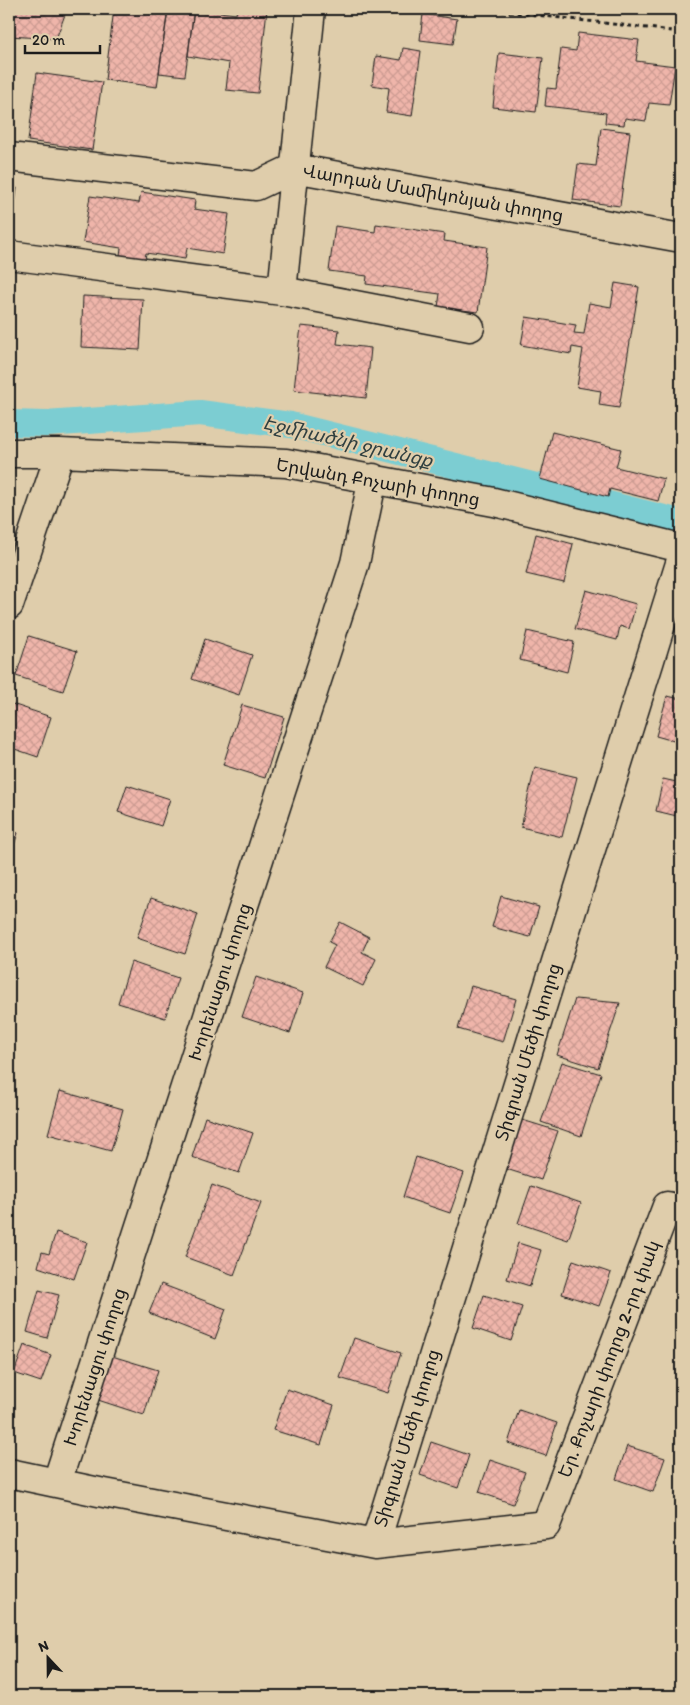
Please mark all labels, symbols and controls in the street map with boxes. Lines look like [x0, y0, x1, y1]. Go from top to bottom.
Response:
scale bar [25, 22, 100, 54]
text: 20 m [32, 31, 66, 49]
street label: Վարդան Մամիկոնյան փողոց [301, 159, 565, 227]
water label: Էջմիածնի ջրանցք [261, 411, 436, 472]
street label: Երվանդ Քոչարի փողոց [274, 453, 482, 511]
street label: Խորենացու փողոց [184, 900, 256, 1064]
street label: Տիգրան Մեծի փողոց [490, 960, 566, 1144]
street label: Եր. Քոչարի փողոց 2-րդ փակ [554, 1237, 664, 1481]
street label: Խորենացու փողոց [59, 1285, 131, 1449]
street label: Տիգրան Մեծի փողոց [369, 1346, 445, 1530]
north arrow [22, 1632, 72, 1682]
text: N [36, 1637, 51, 1656]

